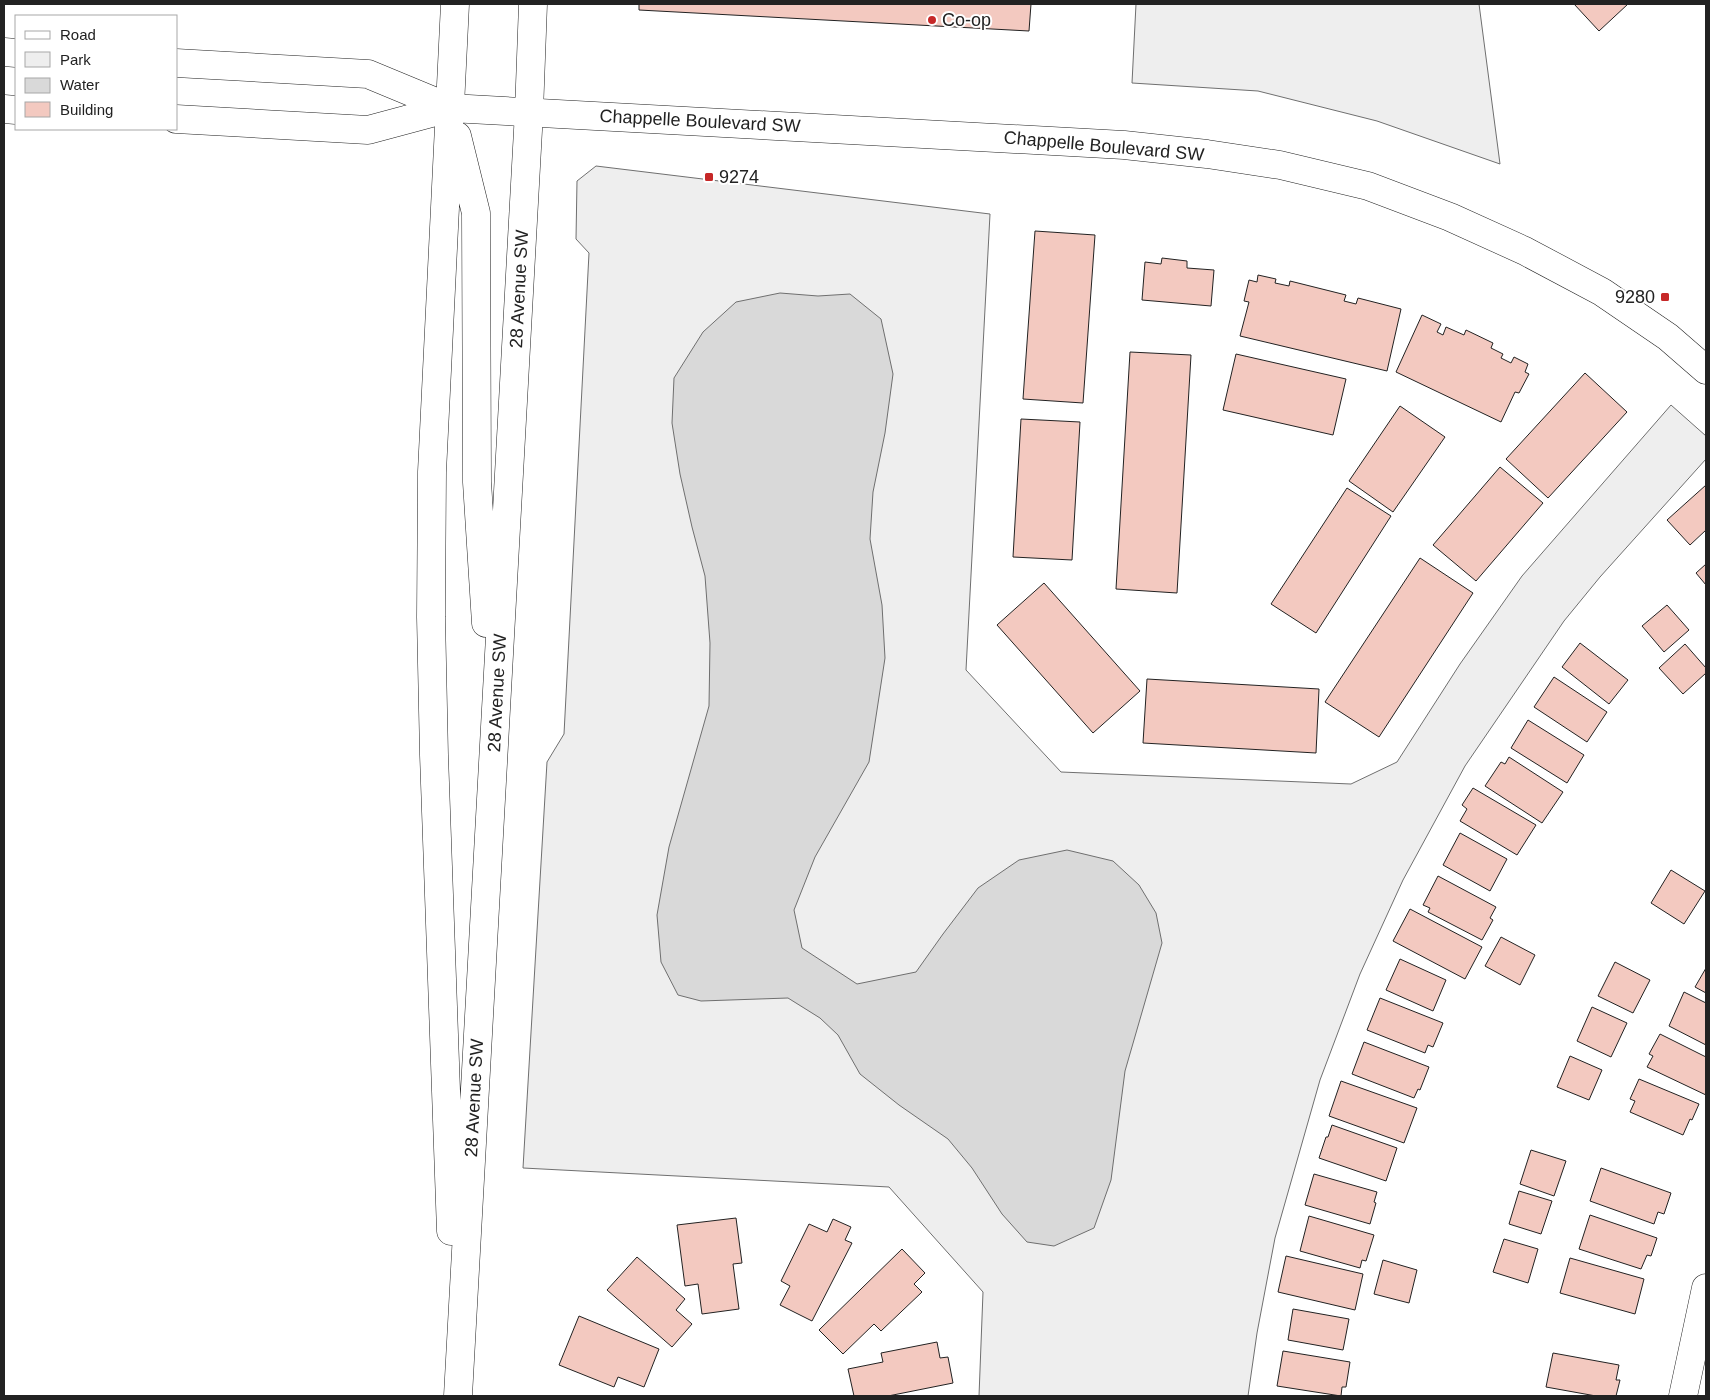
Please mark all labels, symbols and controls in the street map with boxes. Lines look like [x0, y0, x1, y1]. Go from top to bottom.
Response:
place label: Co-op [942, 10, 991, 30]
marker: Co-op [926, 14, 938, 26]
legend [15, 15, 178, 130]
text: Road [60, 26, 96, 43]
text: Park [60, 51, 91, 68]
text: Water [60, 76, 99, 93]
text: Building [60, 101, 113, 118]
street label: Chappelle Boulevard SW [599, 106, 801, 136]
street label: Chappelle Boulevard SW [1003, 127, 1205, 165]
place label: 9274 [719, 167, 759, 187]
marker: 9274 [703, 171, 715, 183]
street label: 28 Avenue SW [506, 229, 532, 349]
place label: 9280 [1615, 287, 1655, 307]
marker: 9280 [1659, 291, 1671, 303]
street label: 28 Avenue SW [484, 633, 510, 753]
street label: 28 Avenue SW [461, 1038, 487, 1158]

